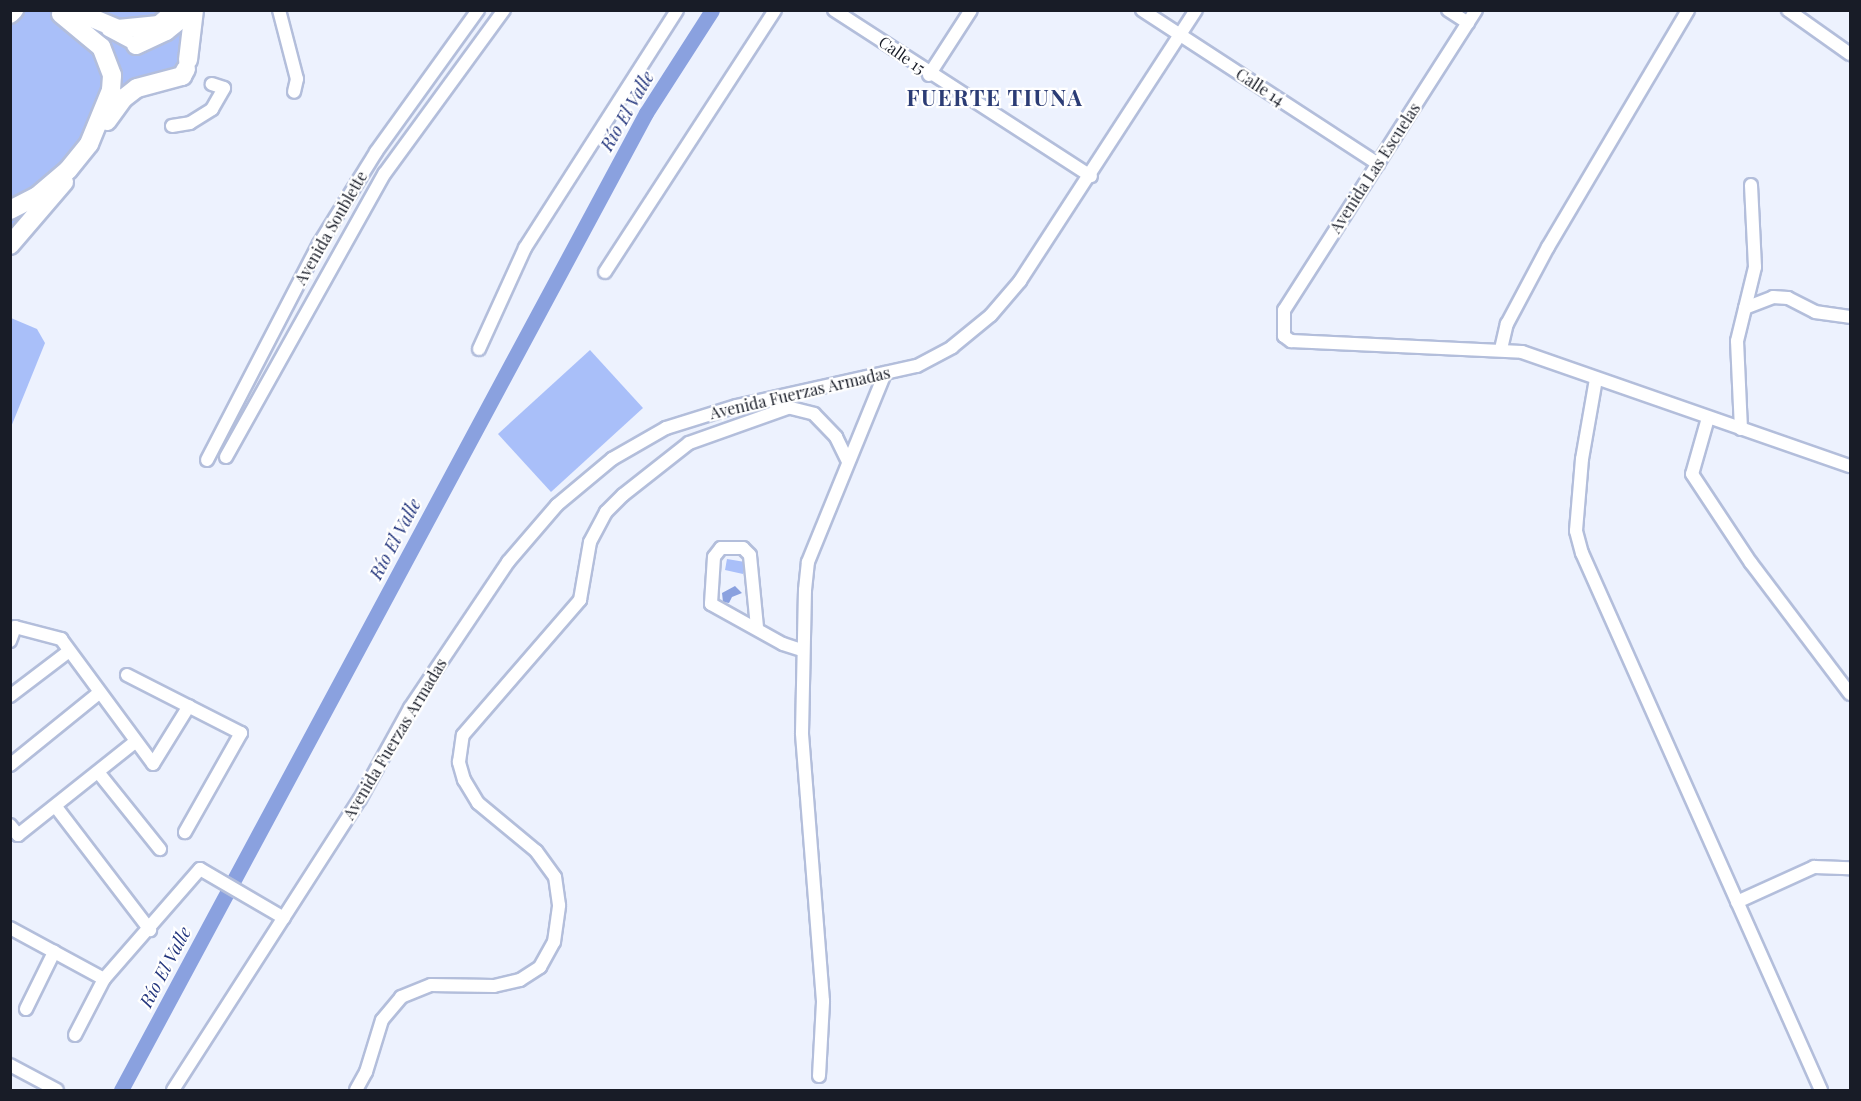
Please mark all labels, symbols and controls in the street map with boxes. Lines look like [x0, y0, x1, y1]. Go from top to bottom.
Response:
street label: Calle 15 [875, 32, 929, 78]
street label: Calle 14 [1232, 64, 1288, 110]
water label: Río El Valle [595, 67, 659, 155]
district label: FUERTE TIUNA [906, 85, 1084, 111]
street label: Avenida Las Escuelas [1326, 99, 1424, 237]
street label: Avenida Soublette [291, 168, 371, 288]
street label: Avenida Fuerzas Armadas [707, 363, 893, 423]
water label: Río El Valle [365, 495, 425, 583]
street label: Avenida Fuerzas Armadas [339, 655, 451, 823]
water label: Río El Valle [135, 923, 195, 1011]

